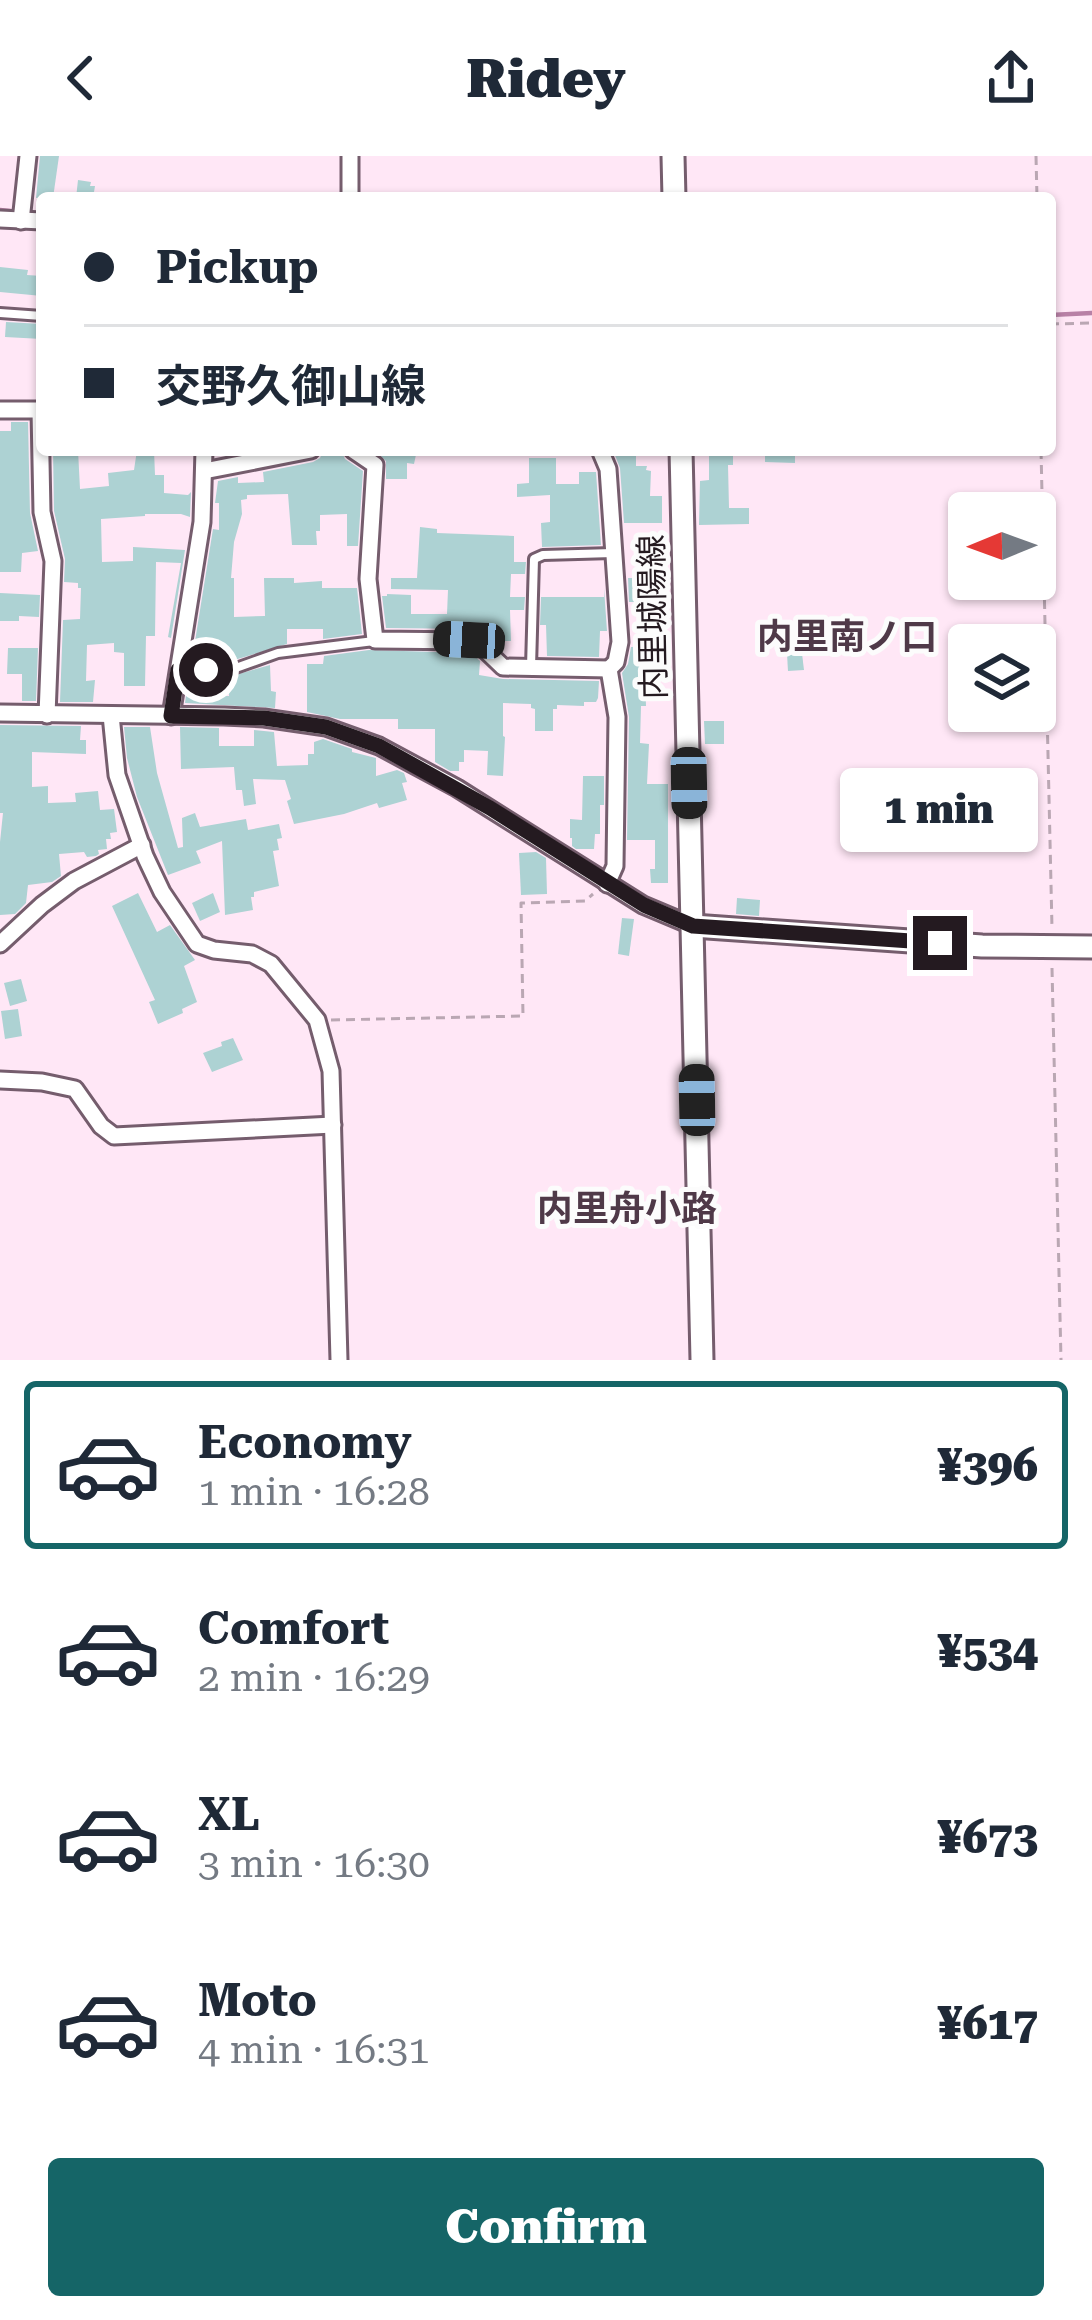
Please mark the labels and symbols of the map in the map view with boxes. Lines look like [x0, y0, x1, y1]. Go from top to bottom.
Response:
north arrow [948, 492, 1056, 600]
street label: 内里城陽線 [632, 534, 673, 700]
district label: 内里南ノ口 [757, 616, 937, 658]
car [432, 620, 506, 660]
route start [179, 643, 233, 697]
car [670, 747, 708, 819]
callout: 1 min [841, 769, 1039, 853]
route end [913, 916, 967, 970]
car [678, 1064, 716, 1136]
district label: 内里舟小路 [537, 1188, 717, 1230]

